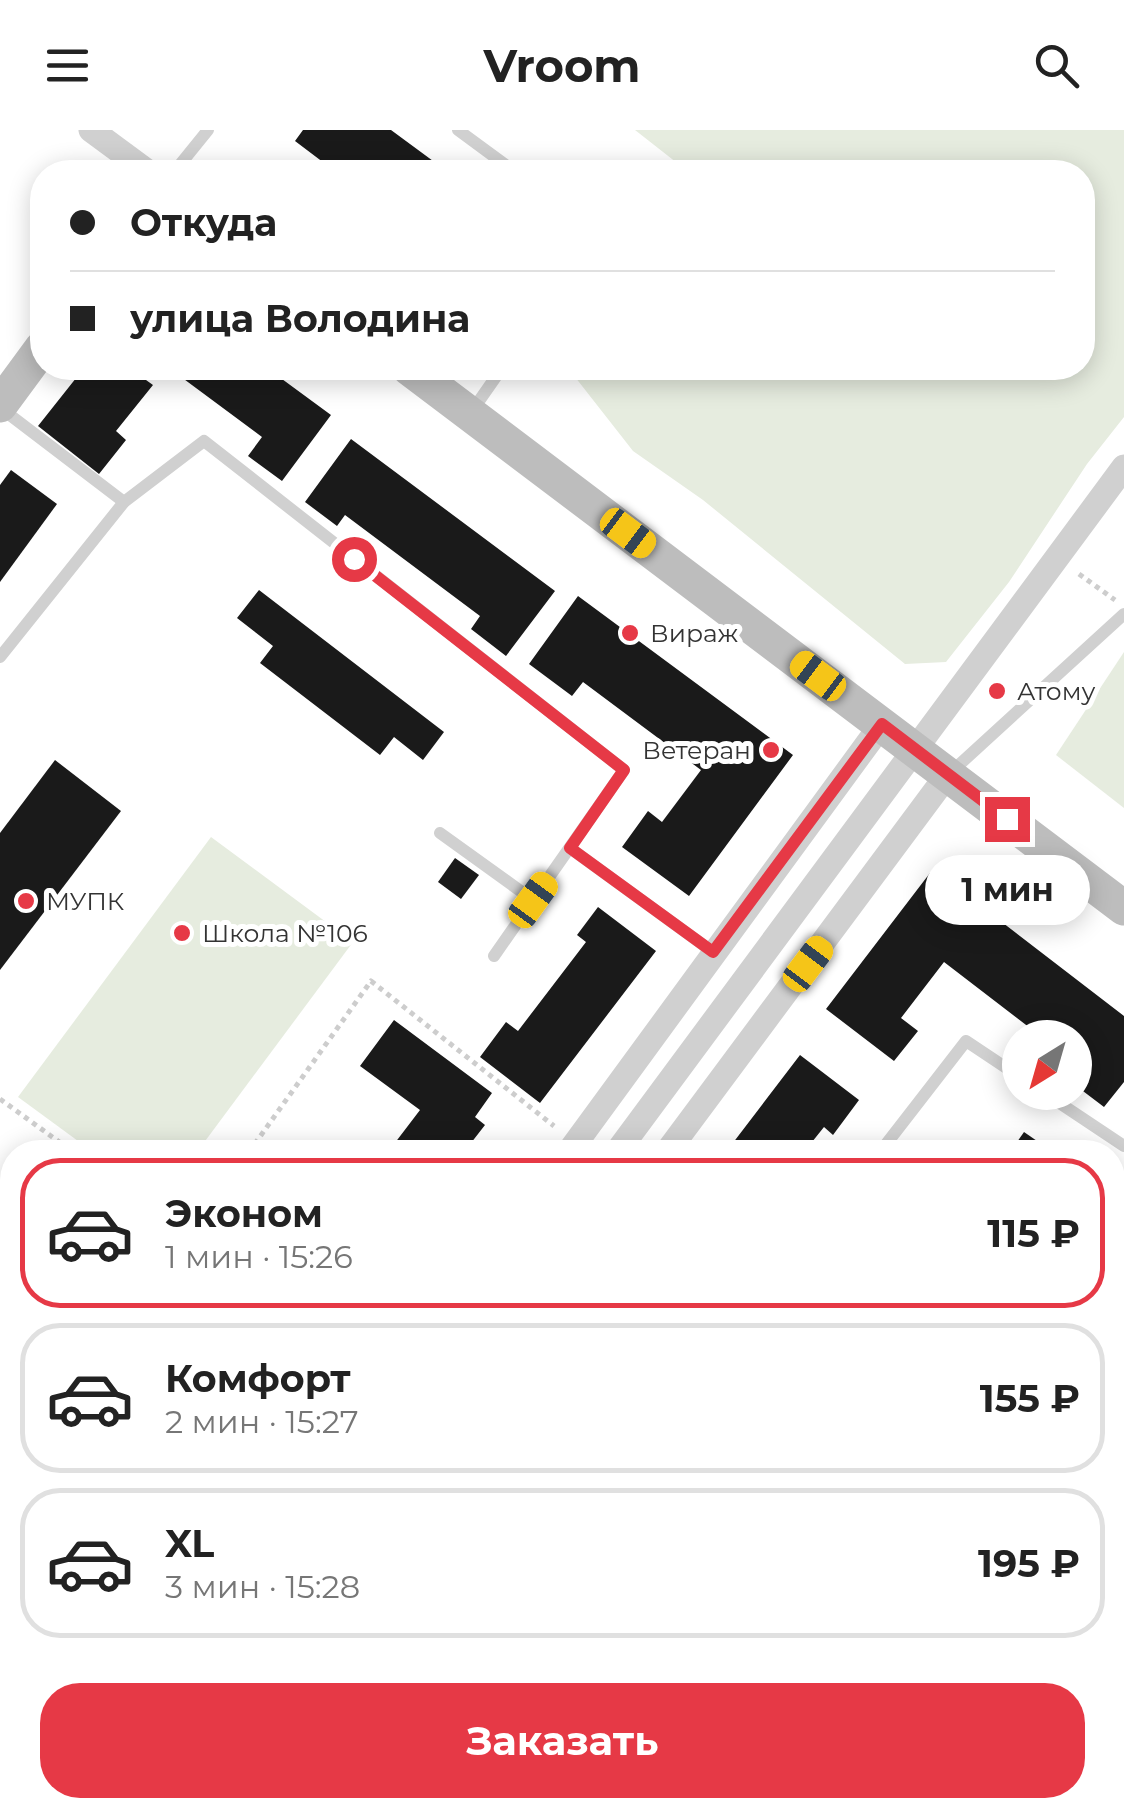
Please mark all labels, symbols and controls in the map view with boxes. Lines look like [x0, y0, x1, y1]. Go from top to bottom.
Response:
icon: menu [40, 38, 95, 93]
text: Vroom [483, 38, 641, 93]
icon: search [1029, 38, 1084, 93]
text: Откуда [130, 199, 277, 246]
text: улица Володина [130, 295, 470, 342]
car [595, 503, 661, 563]
route start [332, 537, 377, 582]
place label: Вираж [650, 618, 739, 648]
marker: Вираж [619, 622, 641, 644]
car [785, 646, 851, 706]
place label: Атому [1017, 676, 1095, 706]
marker: Атому [986, 680, 1008, 702]
place label: Ветеран [642, 735, 751, 765]
marker: Ветеран [760, 739, 782, 761]
route end [985, 797, 1030, 842]
callout: 1 мин [924, 854, 1090, 924]
car [503, 867, 563, 933]
text: 1 мин [961, 870, 1054, 909]
place label: МУПК [46, 886, 125, 916]
marker: МУПК [15, 890, 37, 912]
place label: Школа №106 [202, 918, 368, 948]
marker: Школа №106 [171, 922, 193, 944]
car [778, 931, 838, 997]
north arrow [1002, 1020, 1092, 1110]
map controls [1002, 1020, 1092, 1110]
icon: car [45, 1188, 135, 1278]
text: Эконом [165, 1190, 323, 1237]
text: 115 ₽ [987, 1210, 1080, 1257]
text: 1 мин · 15:26 [165, 1237, 353, 1276]
icon: car [45, 1353, 135, 1443]
text: Комфорт [165, 1355, 351, 1402]
text: 155 ₽ [980, 1375, 1080, 1422]
text: 2 мин · 15:27 [165, 1402, 359, 1441]
icon: car [45, 1518, 135, 1608]
text: XL [165, 1520, 214, 1567]
text: 195 ₽ [978, 1540, 1080, 1587]
text: 3 мин · 15:28 [165, 1567, 360, 1606]
button: Заказать [40, 1683, 1085, 1798]

